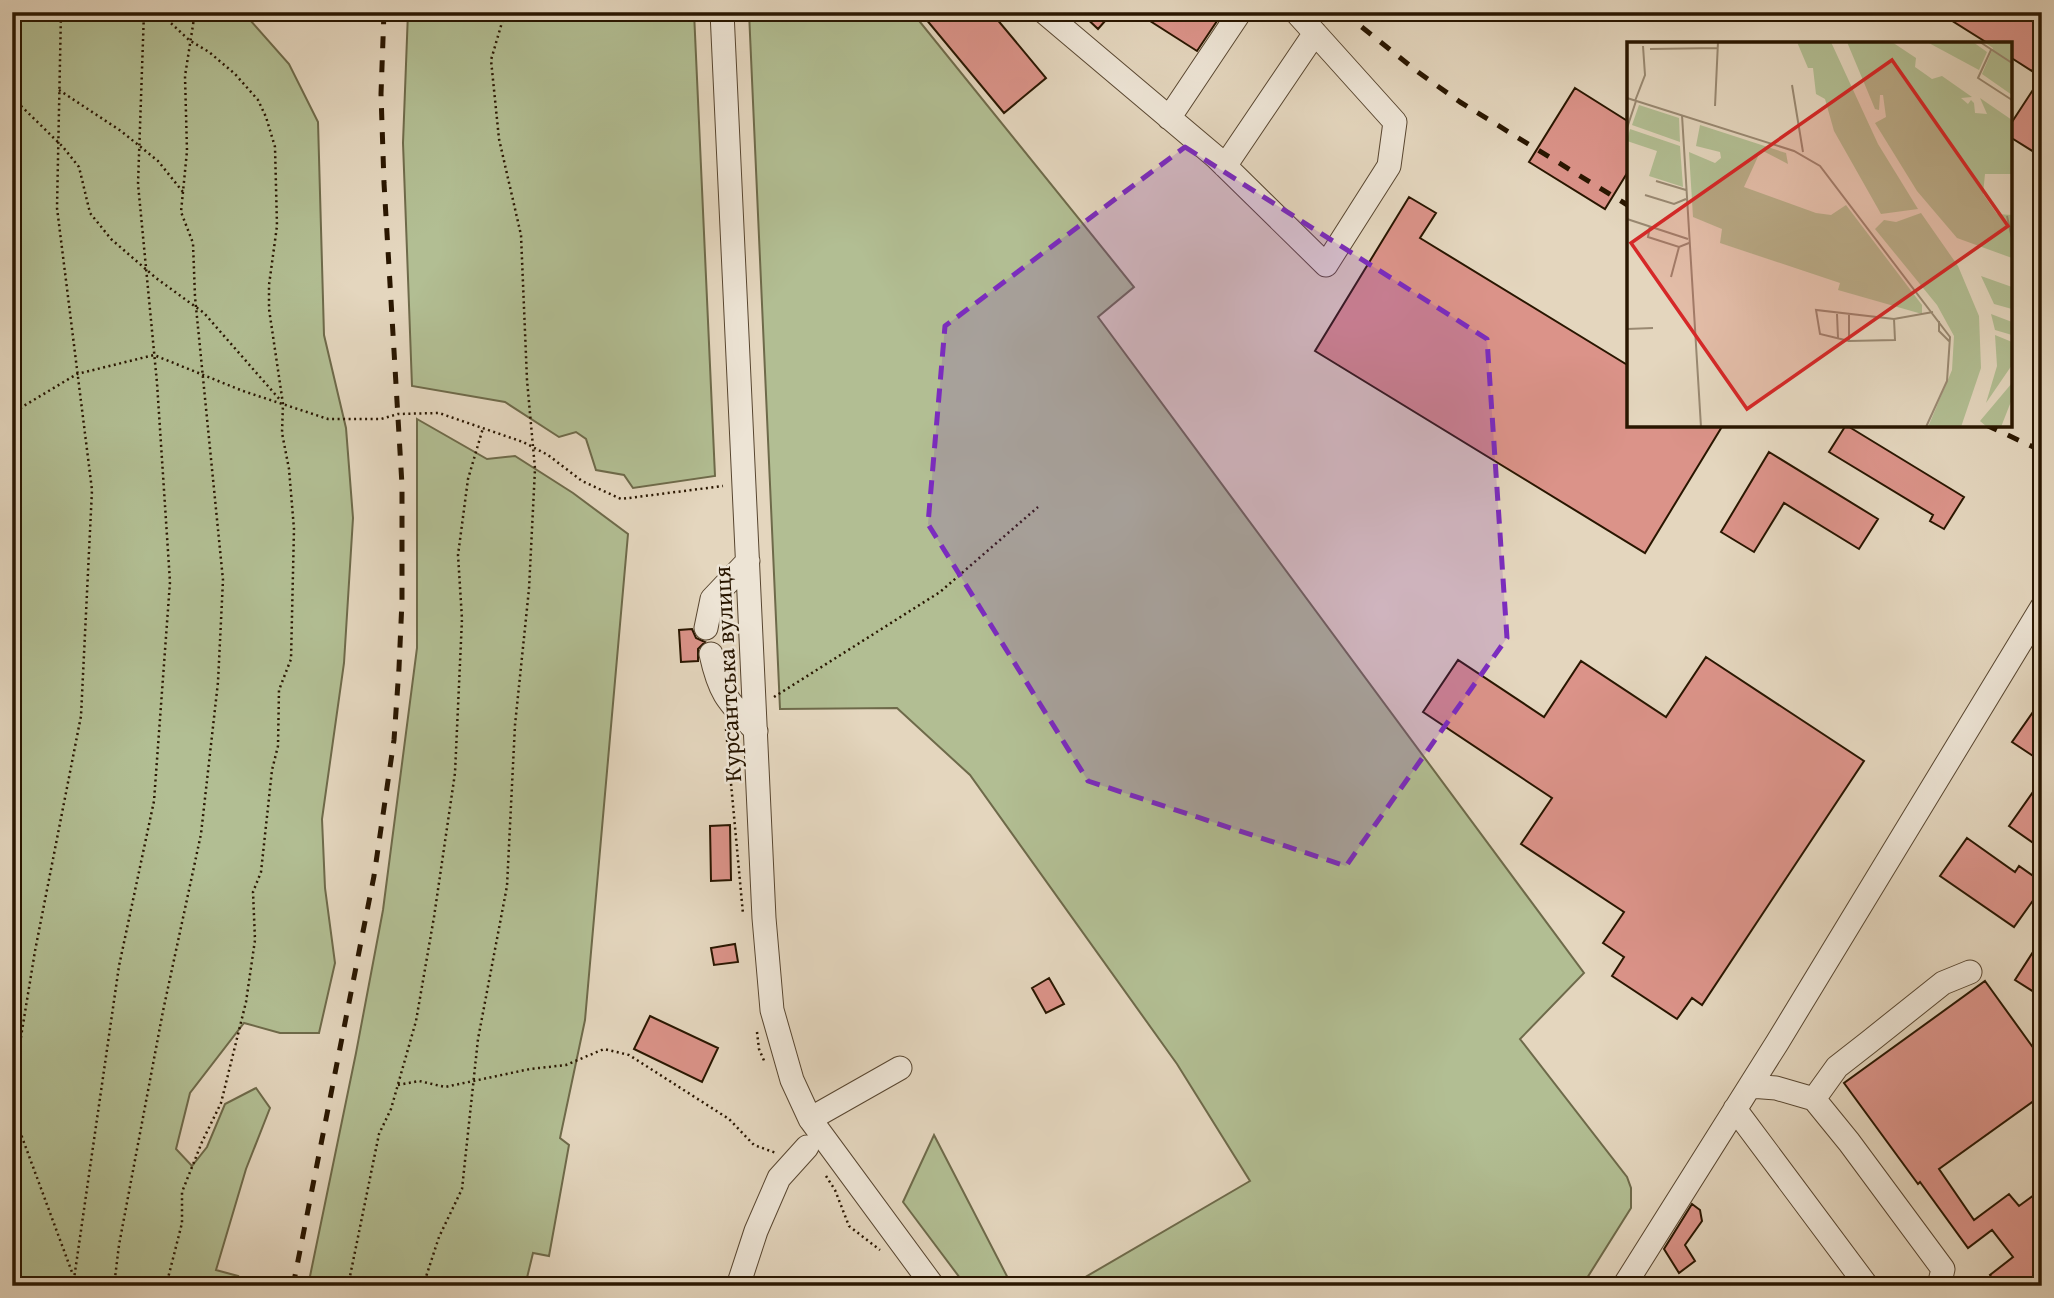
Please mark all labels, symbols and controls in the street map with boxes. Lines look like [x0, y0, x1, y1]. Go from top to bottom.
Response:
inset map [1627, 42, 2012, 427]
street label: Курсантська вулиця [704, 565, 750, 783]

